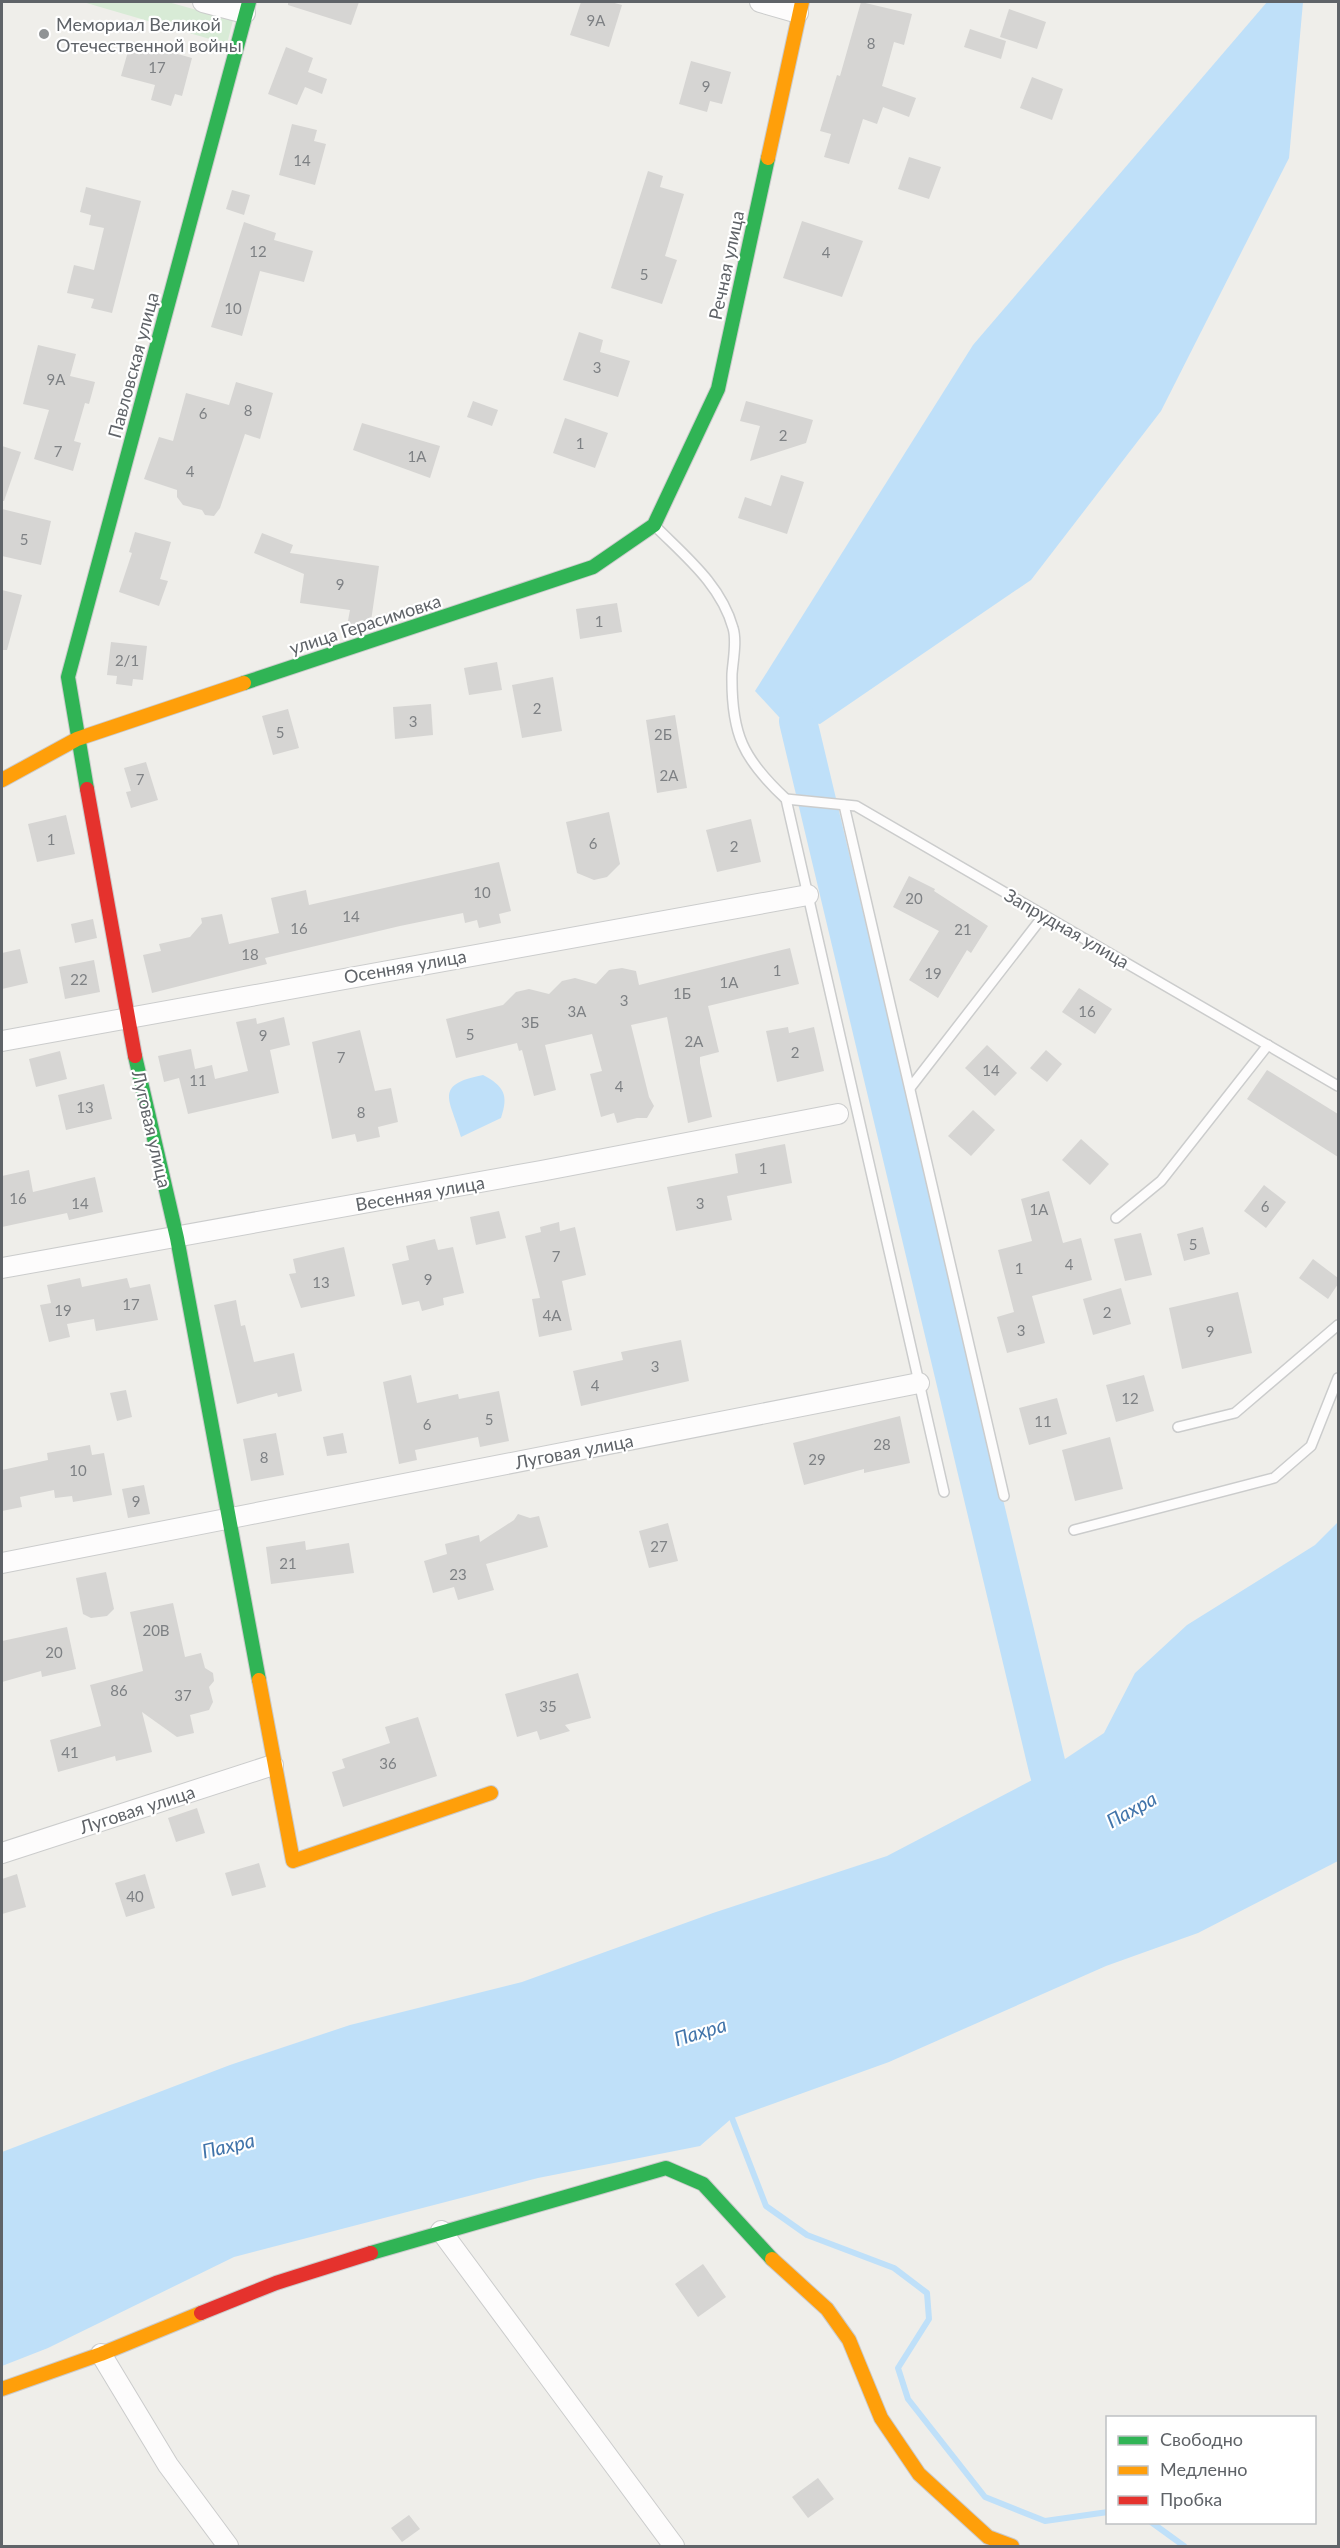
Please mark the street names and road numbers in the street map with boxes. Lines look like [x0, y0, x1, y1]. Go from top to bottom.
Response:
street label: Речная улица [704, 209, 748, 321]
street label: Павловская улица [103, 290, 163, 440]
street label: улица Герасимовка [286, 589, 444, 659]
street label: Запрудная улица [1001, 883, 1133, 973]
street label: Осенняя улица [342, 944, 468, 988]
street label: Луговая улица [128, 1067, 176, 1190]
street label: Весенняя улица [354, 1171, 486, 1215]
street label: Луговая улица [512, 1429, 635, 1473]
street label: Луговая улица [76, 1780, 197, 1838]

